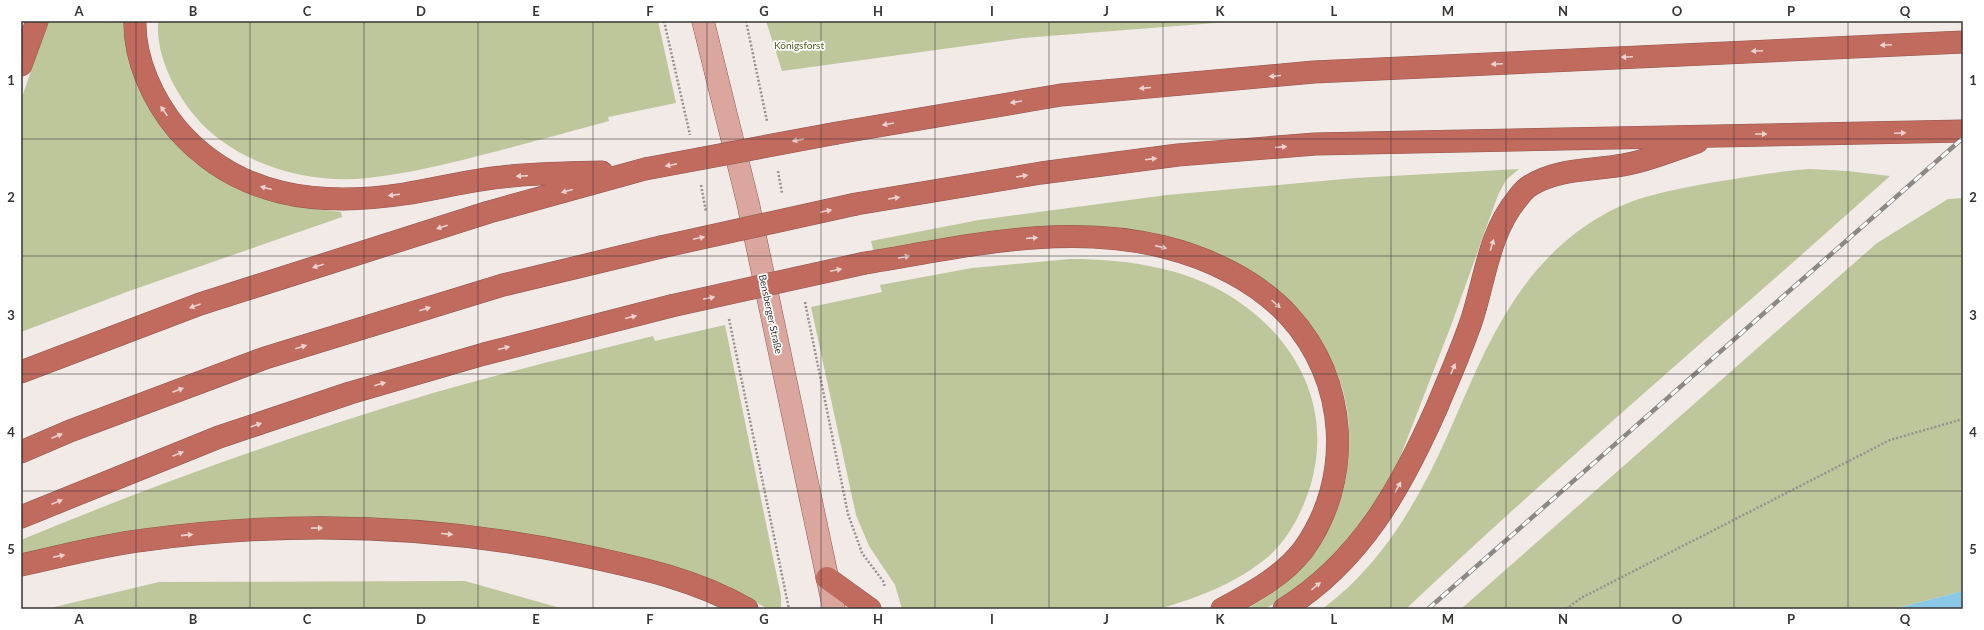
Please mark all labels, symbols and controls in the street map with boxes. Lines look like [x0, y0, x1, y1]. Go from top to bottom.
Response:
text: A [73, 3, 84, 19]
text: B [189, 3, 198, 19]
text: C [303, 3, 312, 19]
text: D [416, 3, 426, 19]
text: E [532, 3, 540, 19]
text: F [646, 3, 654, 19]
text: G [759, 3, 769, 19]
text: H [873, 3, 883, 19]
text: I [990, 3, 994, 19]
text: J [1103, 3, 1109, 19]
text: K [1216, 3, 1226, 19]
text: L [1331, 3, 1338, 19]
text: M [1442, 3, 1454, 19]
text: N [1558, 3, 1568, 19]
text: O [1672, 3, 1683, 19]
text: P [1787, 3, 1795, 19]
text: Q [1900, 3, 1911, 19]
park label: Königsforst [774, 39, 824, 51]
one-way arrow [1879, 42, 1892, 48]
one-way arrow [1751, 48, 1763, 55]
one-way arrow [1621, 54, 1633, 61]
one-way arrow [1491, 60, 1503, 67]
text: 1 [7, 72, 15, 88]
text: 1 [1969, 72, 1977, 88]
one-way arrow [1269, 73, 1281, 79]
one-way arrow [1139, 84, 1151, 91]
one-way arrow [1010, 99, 1022, 105]
one-way arrow [160, 106, 168, 117]
one-way arrow [882, 121, 894, 127]
one-way arrow [1894, 129, 1906, 136]
one-way arrow [1755, 131, 1768, 137]
one-way arrow [792, 137, 804, 143]
one-way arrow [1275, 144, 1287, 150]
one-way arrow [1145, 156, 1157, 162]
one-way arrow [664, 162, 677, 168]
one-way arrow [516, 172, 528, 179]
one-way arrow [1016, 173, 1029, 179]
one-way arrow [259, 185, 271, 191]
one-way arrow [561, 188, 573, 194]
text: 2 [7, 189, 15, 205]
text: 2 [1969, 189, 1977, 205]
one-way arrow [388, 192, 400, 199]
one-way arrow [888, 194, 900, 200]
one-way arrow [820, 207, 832, 213]
one-way arrow [436, 224, 448, 230]
one-way arrow [1026, 234, 1038, 241]
one-way arrow [693, 235, 705, 241]
one-way arrow [1489, 239, 1495, 251]
one-way arrow [1155, 244, 1167, 250]
one-way arrow [898, 254, 910, 260]
one-way arrow [312, 263, 324, 269]
one-way arrow [830, 266, 842, 272]
street label: Bensberger Straße [757, 273, 785, 355]
one-way arrow [703, 294, 715, 300]
one-way arrow [1271, 300, 1282, 309]
one-way arrow [188, 304, 200, 310]
one-way arrow [420, 306, 432, 312]
text: 3 [7, 307, 15, 323]
text: 3 [1969, 307, 1977, 323]
one-way arrow [624, 313, 637, 319]
one-way arrow [295, 344, 307, 350]
one-way arrow [498, 345, 511, 351]
one-way arrow [1450, 364, 1456, 375]
one-way arrow [374, 381, 386, 387]
one-way arrow [173, 387, 185, 393]
one-way arrow [250, 422, 262, 428]
text: 4 [7, 424, 15, 440]
text: 4 [1969, 424, 1977, 440]
one-way arrow [51, 433, 63, 439]
one-way arrow [172, 450, 184, 456]
one-way arrow [1394, 481, 1401, 492]
one-way arrow [52, 499, 64, 505]
one-way arrow [311, 525, 324, 531]
one-way arrow [441, 531, 453, 538]
one-way arrow [181, 532, 193, 538]
text: 5 [7, 541, 15, 557]
text: 5 [1969, 541, 1977, 557]
one-way arrow [53, 553, 65, 559]
one-way arrow [1310, 582, 1321, 591]
text: A [73, 611, 84, 627]
text: B [189, 611, 198, 627]
text: C [303, 611, 312, 627]
text: D [416, 611, 426, 627]
text: E [532, 611, 540, 627]
text: F [646, 611, 654, 627]
text: G [759, 611, 769, 627]
text: H [873, 611, 883, 627]
text: I [990, 611, 994, 627]
text: J [1103, 611, 1109, 627]
text: K [1216, 611, 1226, 627]
text: L [1331, 611, 1338, 627]
text: M [1442, 611, 1454, 627]
text: N [1558, 611, 1568, 627]
text: O [1672, 611, 1683, 627]
text: P [1787, 611, 1795, 627]
text: Q [1900, 611, 1911, 627]

